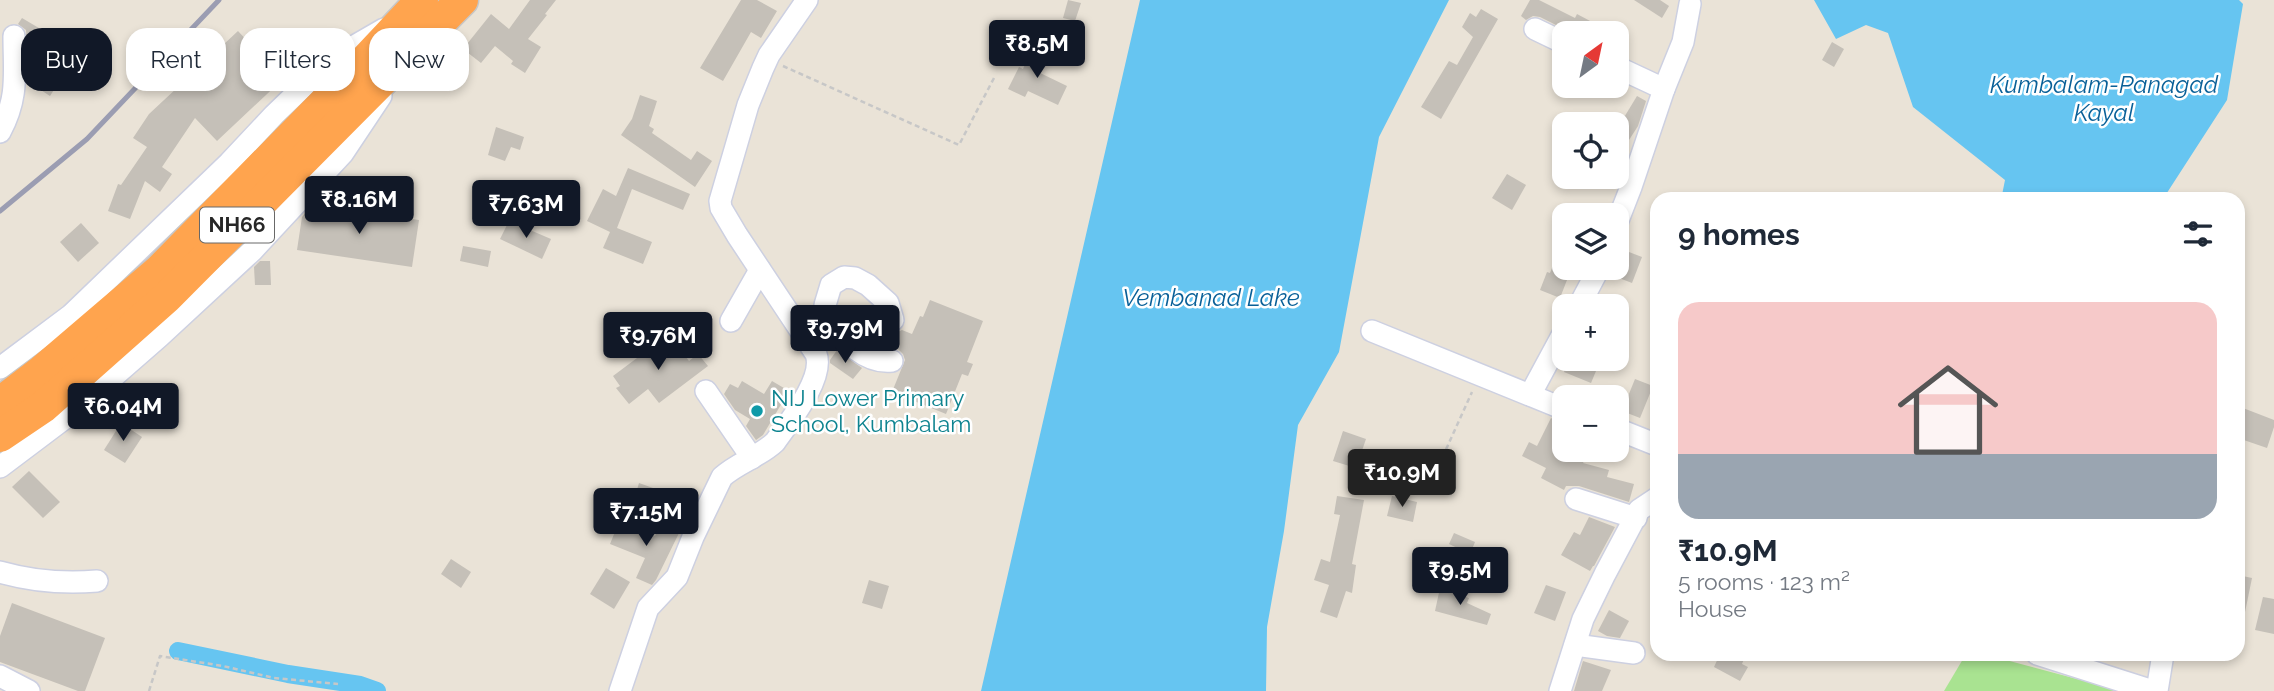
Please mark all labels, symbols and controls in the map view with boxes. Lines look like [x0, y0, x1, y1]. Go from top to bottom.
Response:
pin: ₹8.5M [988, 20, 1086, 80]
north arrow [1552, 21, 1629, 98]
map controls [1552, 21, 1629, 462]
chip: Buy [21, 28, 112, 91]
chip: Rent [126, 28, 226, 91]
chip: Filters [240, 28, 355, 91]
chip: New [369, 28, 469, 91]
text: ₹8.5M [1005, 29, 1069, 56]
water label: Kumbalam-Panagad Kayal [1990, 70, 2219, 127]
button: locate [1552, 112, 1629, 189]
pin: ₹8.16M [302, 176, 416, 236]
pin: ₹7.63M [469, 180, 583, 240]
text: ₹8.16M [321, 185, 397, 212]
text: ₹7.63M [488, 189, 564, 216]
button: layers [1552, 203, 1629, 280]
road number: NH66 [200, 208, 274, 243]
icon: filters [2179, 215, 2217, 253]
text: 9 homes [1678, 217, 1800, 252]
water label: Vembanad Lake [1122, 283, 1300, 312]
button: + [1552, 294, 1629, 371]
pin: ₹9.79M [788, 306, 902, 365]
pin: ₹9.76M [601, 312, 715, 372]
text: ₹9.79M [807, 314, 883, 341]
text: ₹9.76M [619, 321, 697, 348]
icon: home [1885, 347, 2011, 473]
pin: ₹6.04M [66, 384, 180, 443]
place label: NIJ Lower Primary School, Kumbalam [771, 384, 972, 437]
button: − [1552, 385, 1629, 462]
text: ₹6.04M [84, 392, 162, 419]
marker: NIJ Lower Primary School, Kumbalam [749, 403, 765, 419]
pin: ₹10.9M [1345, 449, 1459, 509]
text: ₹10.9M [1364, 458, 1440, 485]
pin: ₹7.15M [589, 489, 703, 548]
text: ₹7.15M [609, 497, 683, 524]
text: ₹10.9M [1678, 533, 1778, 568]
pin: ₹9.5M [1411, 548, 1509, 607]
text: ₹9.5M [1428, 556, 1492, 583]
text: 5 rooms · 123 m² [1678, 568, 1850, 595]
text: House [1678, 595, 1747, 622]

